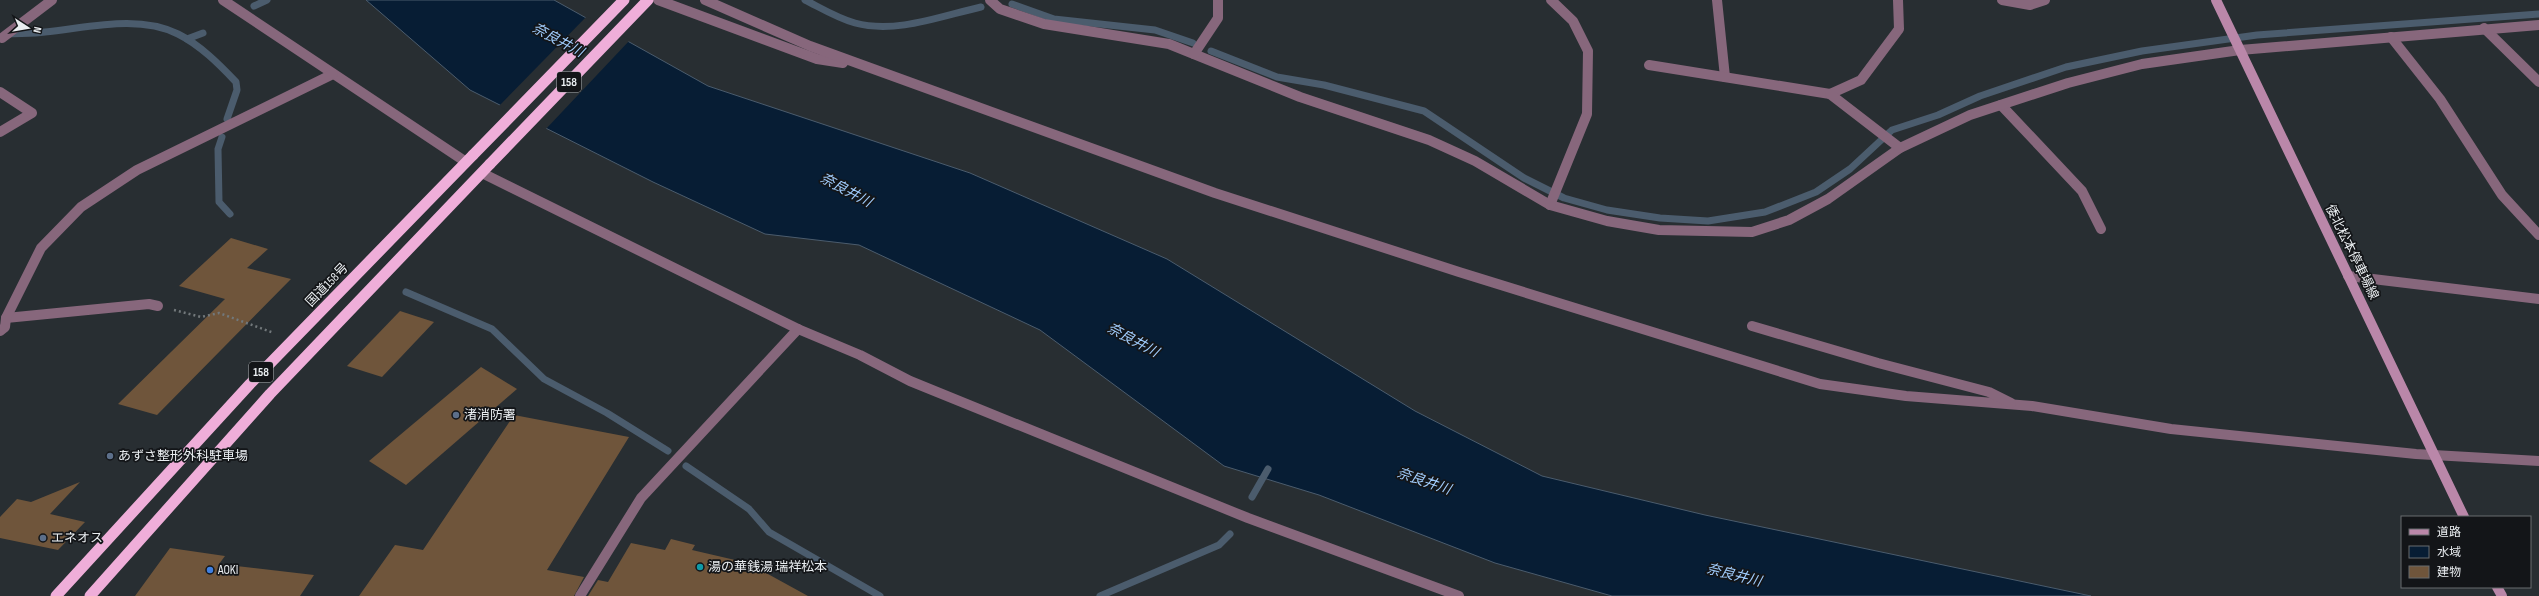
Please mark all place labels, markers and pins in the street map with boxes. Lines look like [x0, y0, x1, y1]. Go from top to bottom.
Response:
place label: 渚消防署 [464, 407, 516, 423]
marker: 渚消防署 [451, 410, 461, 420]
place label: あずさ整形外科駐車場 [118, 448, 248, 464]
marker: あずさ整形外科駐車場 [105, 451, 115, 461]
place label: エネオス [51, 530, 103, 546]
marker: エネオス [38, 533, 48, 543]
place label: 湯の華銭湯 瑞祥松本 [708, 559, 827, 575]
place label: AOKI [217, 562, 238, 578]
marker: 湯の華銭湯 瑞祥松本 [695, 562, 705, 572]
marker: AOKI [205, 565, 215, 575]

